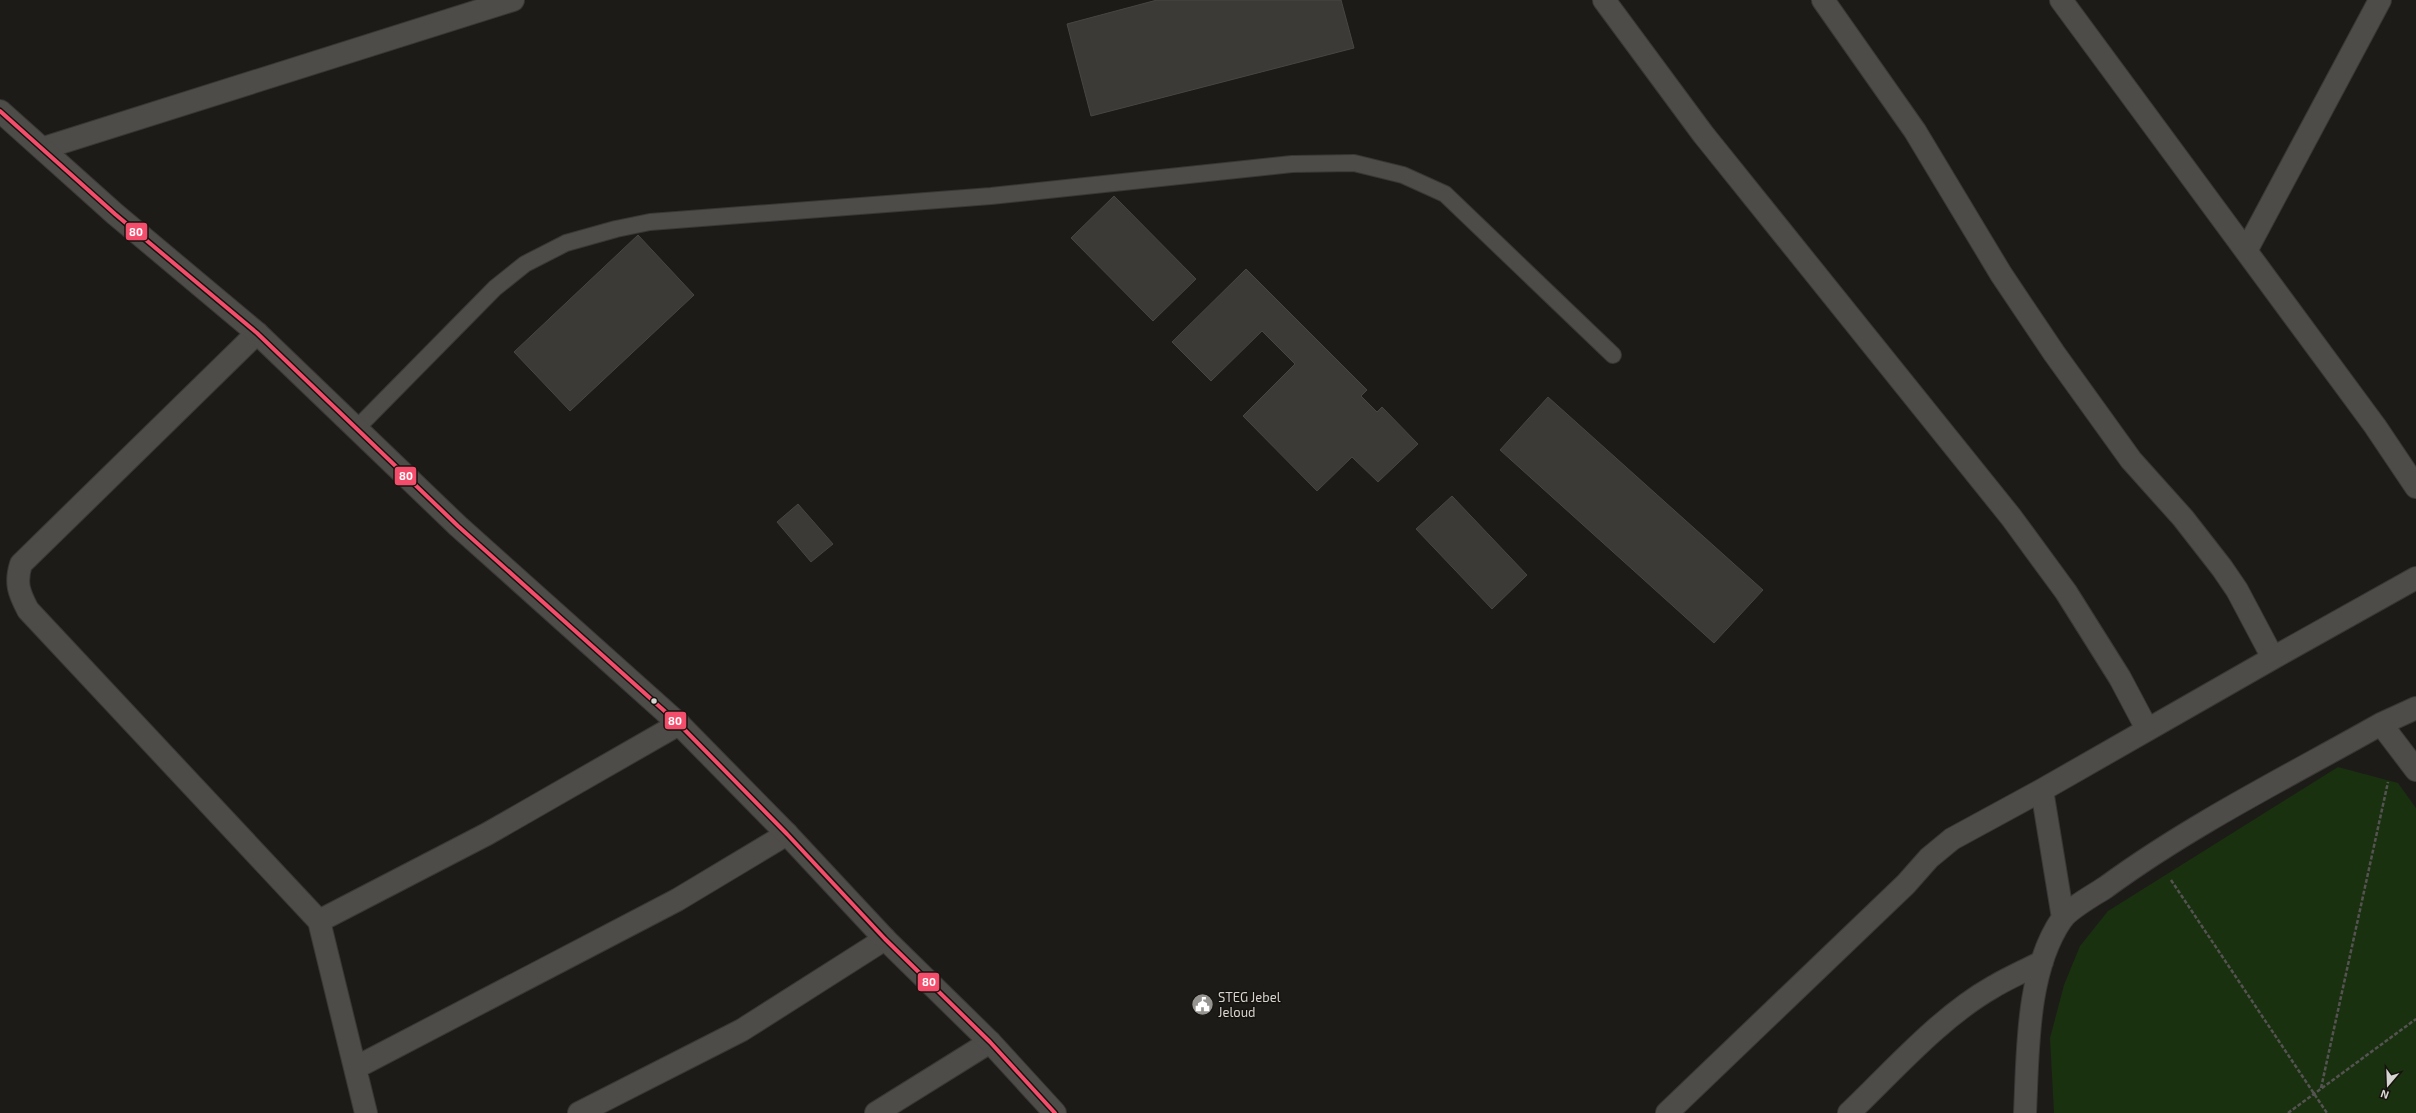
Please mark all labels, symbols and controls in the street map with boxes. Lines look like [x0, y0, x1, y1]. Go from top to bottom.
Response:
line badge: 80 [125, 222, 148, 241]
text: 80 [129, 225, 143, 238]
line badge: 80 [394, 466, 417, 486]
text: 80 [399, 469, 413, 482]
unlabelled marker [649, 696, 659, 706]
line badge: 80 [664, 711, 687, 730]
text: 80 [668, 714, 682, 727]
line badge: 80 [917, 972, 940, 992]
text: 80 [922, 975, 936, 988]
place label: STEG Jebel Jeloud [1218, 989, 1281, 1020]
public building icon: STEG Jebel Jeloud [1190, 991, 1216, 1017]
north arrow [2368, 1065, 2408, 1105]
text: N [2379, 1087, 2390, 1102]

